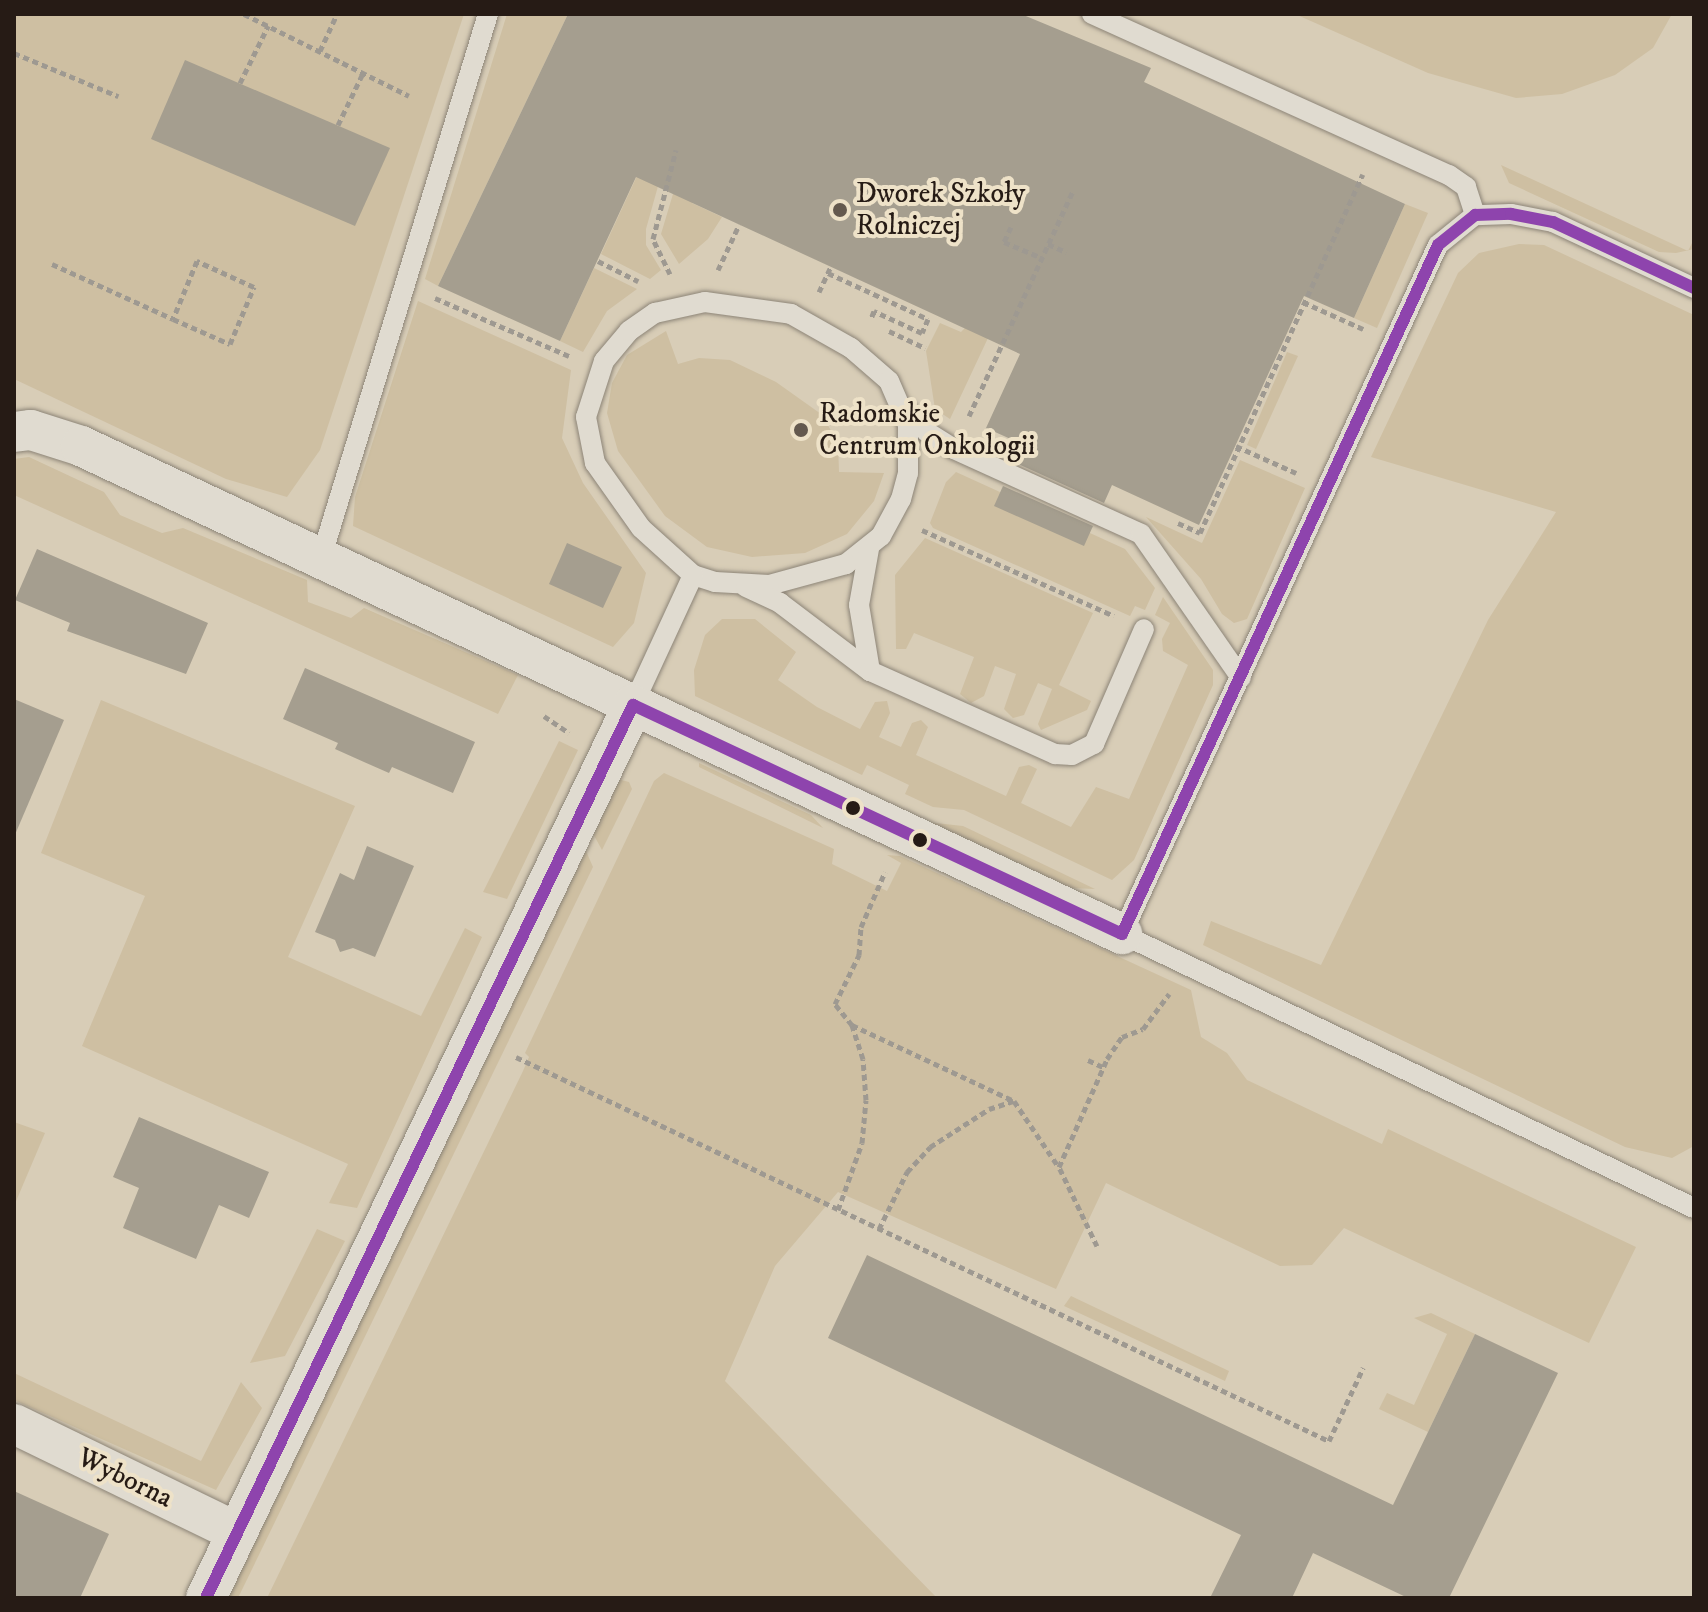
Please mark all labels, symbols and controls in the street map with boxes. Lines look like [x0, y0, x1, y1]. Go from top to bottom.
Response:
place label: Dworek Szkoły Rolniczej [856, 177, 1025, 243]
marker: Dworek Szkoły Rolniczej [831, 201, 849, 219]
place label: Radomskie Centrum Onkologii [819, 397, 1035, 463]
marker: Radomskie Centrum Onkologii [790, 419, 812, 441]
unlabelled marker [845, 800, 861, 816]
unlabelled marker [912, 832, 928, 848]
street label: Wyborna [72, 1441, 178, 1515]

